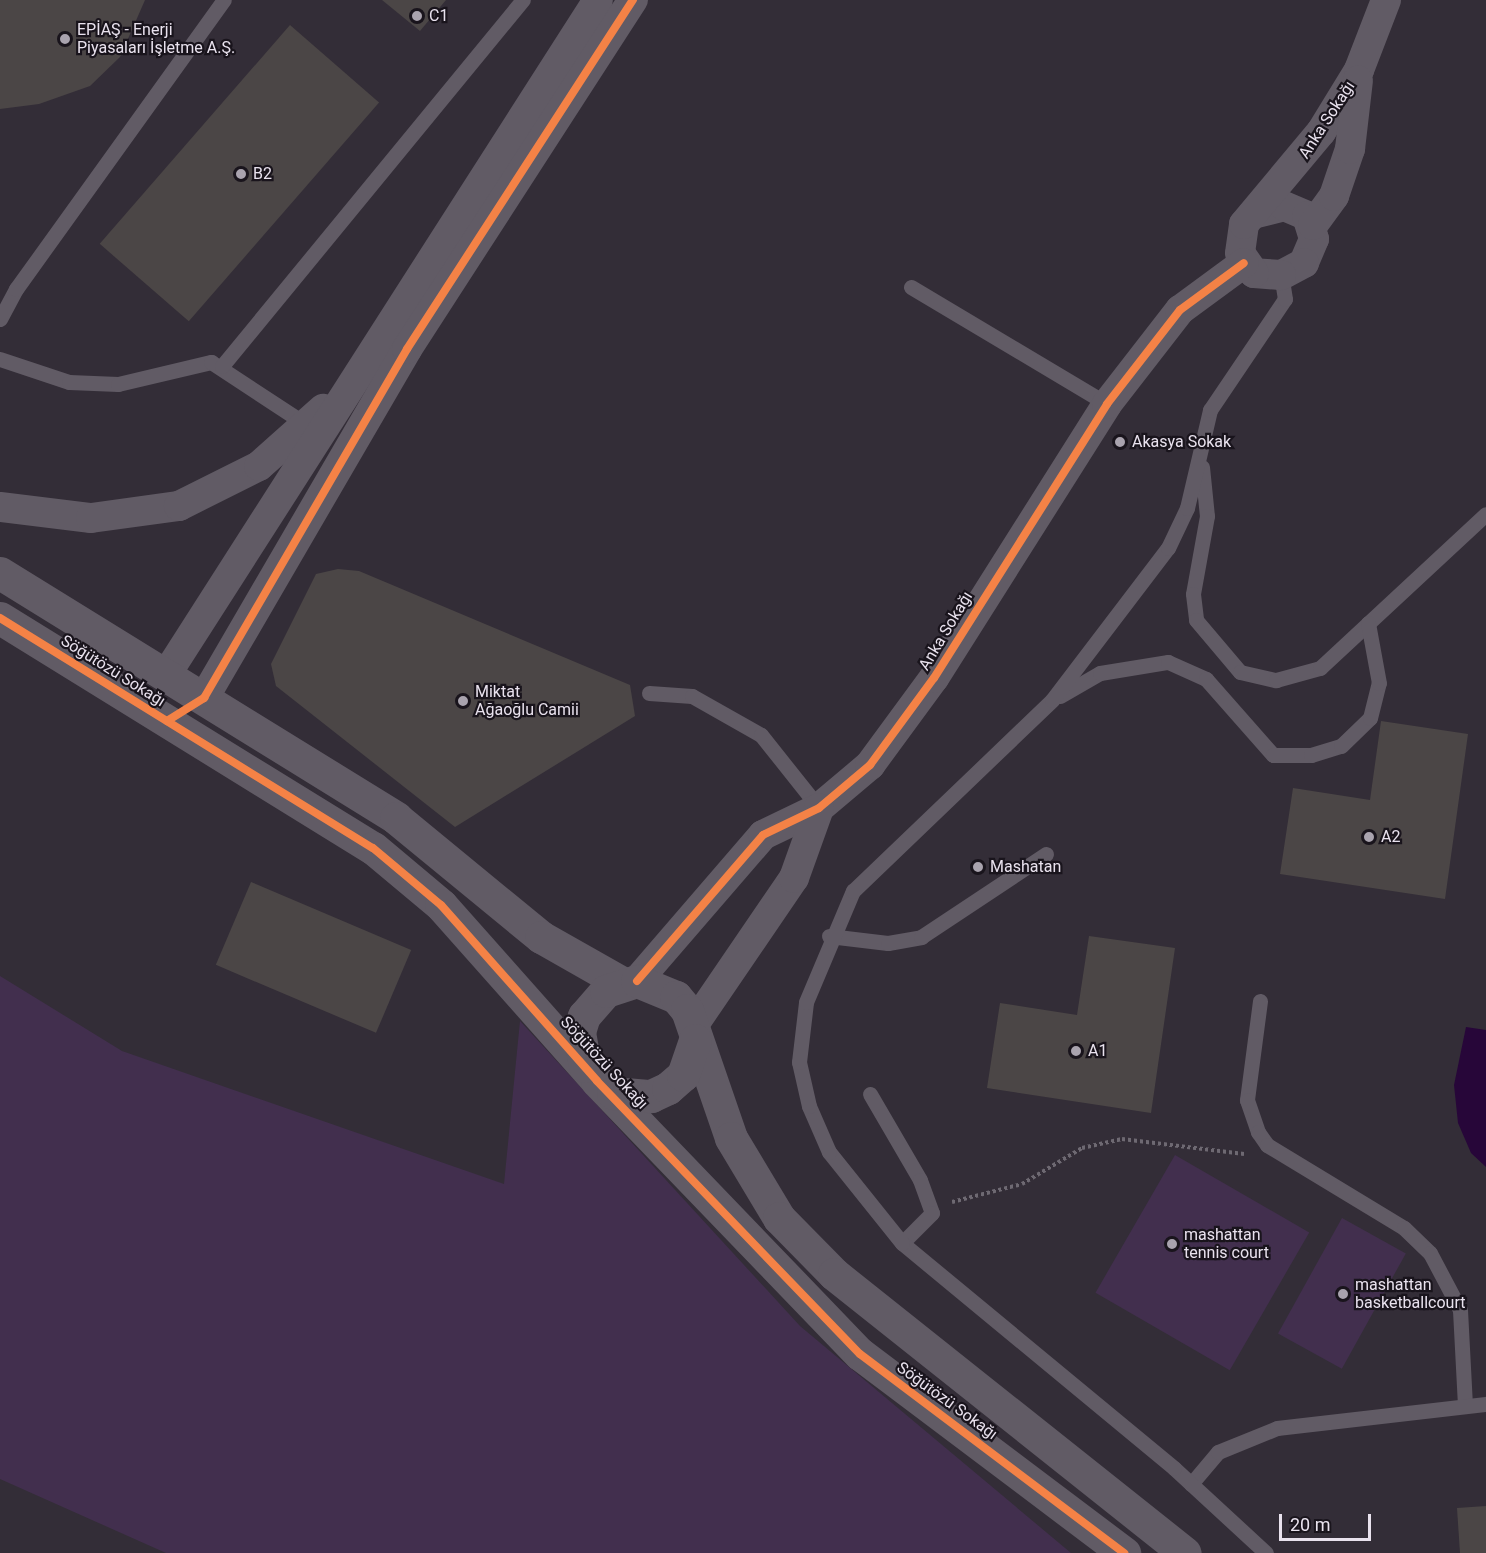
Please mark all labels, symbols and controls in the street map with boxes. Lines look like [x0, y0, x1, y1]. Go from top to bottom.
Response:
place label: C1 [429, 6, 448, 26]
marker: C1 [410, 9, 424, 23]
place label: EPİAŞ - Enerji Piyasaları İşletme A.Ş. [77, 20, 235, 58]
marker: EPİAŞ - Enerji Piyasaları İşletme A.Ş. [58, 32, 72, 46]
street label: Anka Sokağı [1295, 78, 1359, 162]
place label: B2 [253, 164, 272, 184]
marker: B2 [234, 167, 248, 181]
place label: Akasya Sokak [1132, 432, 1231, 452]
marker: Akasya Sokak [1113, 435, 1127, 449]
street label: Anka Sokağı [915, 588, 977, 674]
street label: Söğütözü Sokağı [57, 631, 169, 711]
place label: Miktat Ağaoğlu Camii [475, 682, 579, 720]
marker: Miktat Ağaoğlu Camii [456, 694, 470, 708]
place label: A2 [1381, 827, 1400, 847]
marker: A2 [1362, 830, 1376, 844]
place label: Mashatan [990, 857, 1061, 877]
marker: Mashatan [971, 860, 985, 874]
street label: Söğütözü Sokağı [556, 1013, 652, 1113]
place label: A1 [1088, 1041, 1107, 1061]
marker: A1 [1069, 1044, 1083, 1058]
place label: mashattan tennis court [1184, 1225, 1269, 1263]
marker: mashattan tennis court [1165, 1237, 1179, 1251]
place label: mashattan basketballcourt [1355, 1275, 1465, 1313]
marker: mashattan basketballcourt [1336, 1287, 1350, 1301]
street label: Söğütözü Sokağı [893, 1358, 1001, 1444]
scale bar [1282, 1502, 1374, 1540]
text: 20 m [1290, 1514, 1330, 1535]

